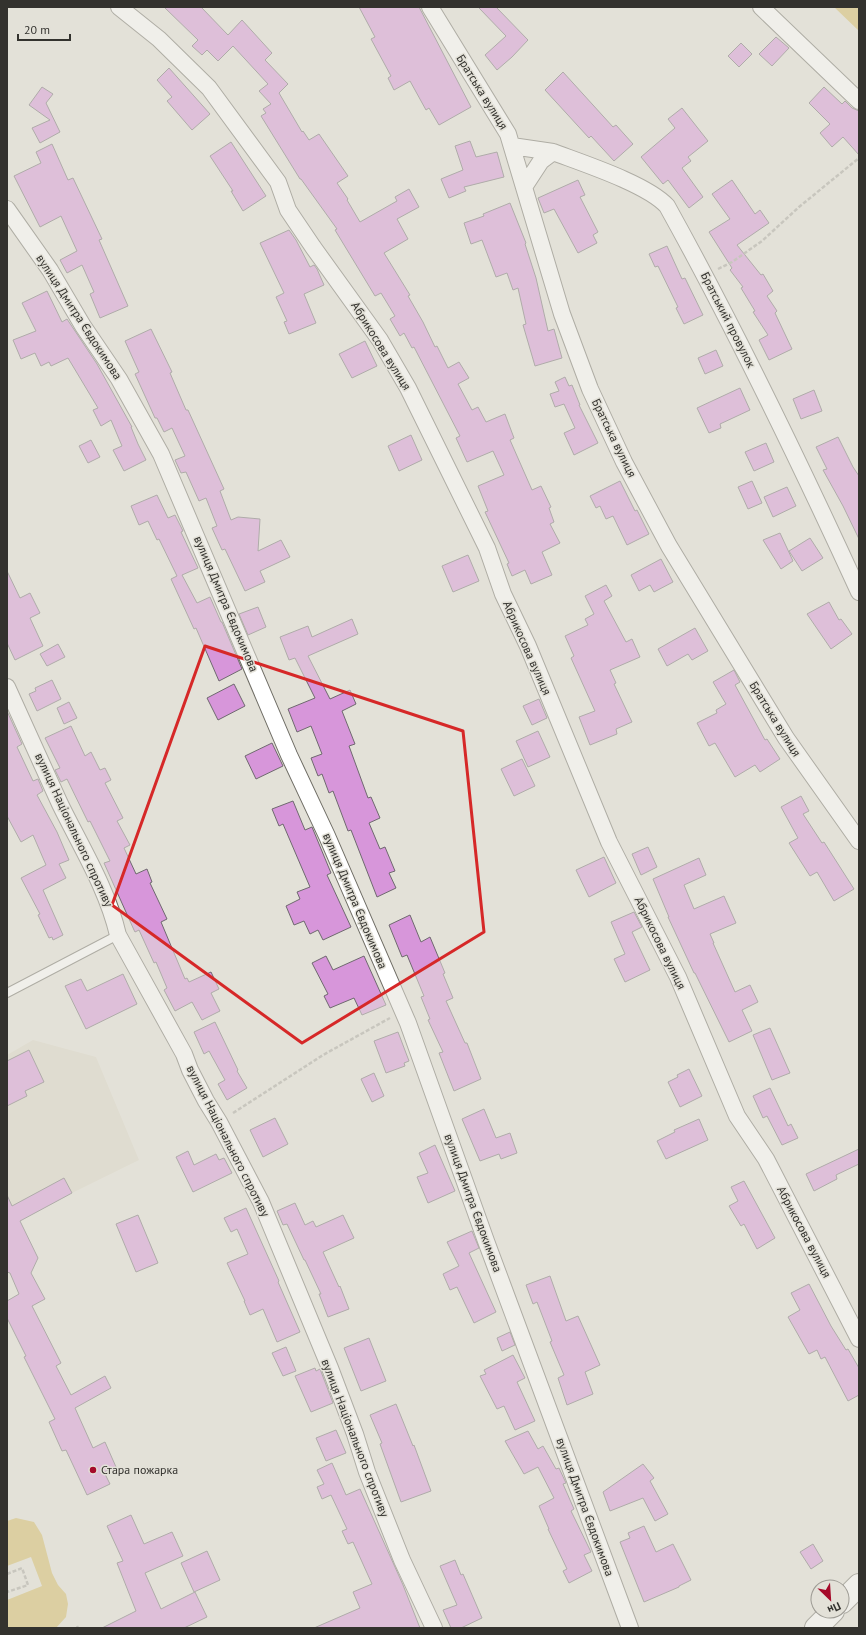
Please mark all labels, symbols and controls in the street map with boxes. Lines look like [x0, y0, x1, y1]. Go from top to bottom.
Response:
scale bar [18, 16, 70, 42]
text: 20 m [24, 22, 50, 37]
street label: Братська вулиця [453, 51, 512, 132]
street label: вулиця Дмитра Євдокимова [33, 251, 126, 382]
street label: Братський провулок [698, 269, 759, 370]
street label: Абрикосова вулиця [348, 299, 415, 393]
street label: Братська вулиця [589, 396, 640, 480]
street label: вулиця Дмитра Євдокимова [191, 534, 262, 674]
street label: Абрикосова вулиця [500, 598, 555, 697]
street label: Братська вулиця [746, 678, 805, 759]
street label: вулиця Національного спротиву [32, 750, 117, 909]
street label: вулиця Дмитра Євдокимова [320, 831, 391, 971]
street label: Абрикосова вулиця [631, 894, 689, 992]
street label: вулиця Національного спротиву [184, 1063, 273, 1219]
street label: вулиця Дмитра Євдокимова [441, 1132, 506, 1274]
street label: Абрикосова вулиця [774, 1183, 835, 1280]
street label: вулиця Національного спротиву [318, 1357, 393, 1519]
street label: вулиця Дмитра Євдокимова [553, 1436, 618, 1578]
place label: Стара пожарка [101, 1462, 178, 1477]
marker: Стара пожарка [88, 1465, 98, 1475]
north arrow [810, 1579, 850, 1619]
text: Пн [825, 1599, 843, 1617]

